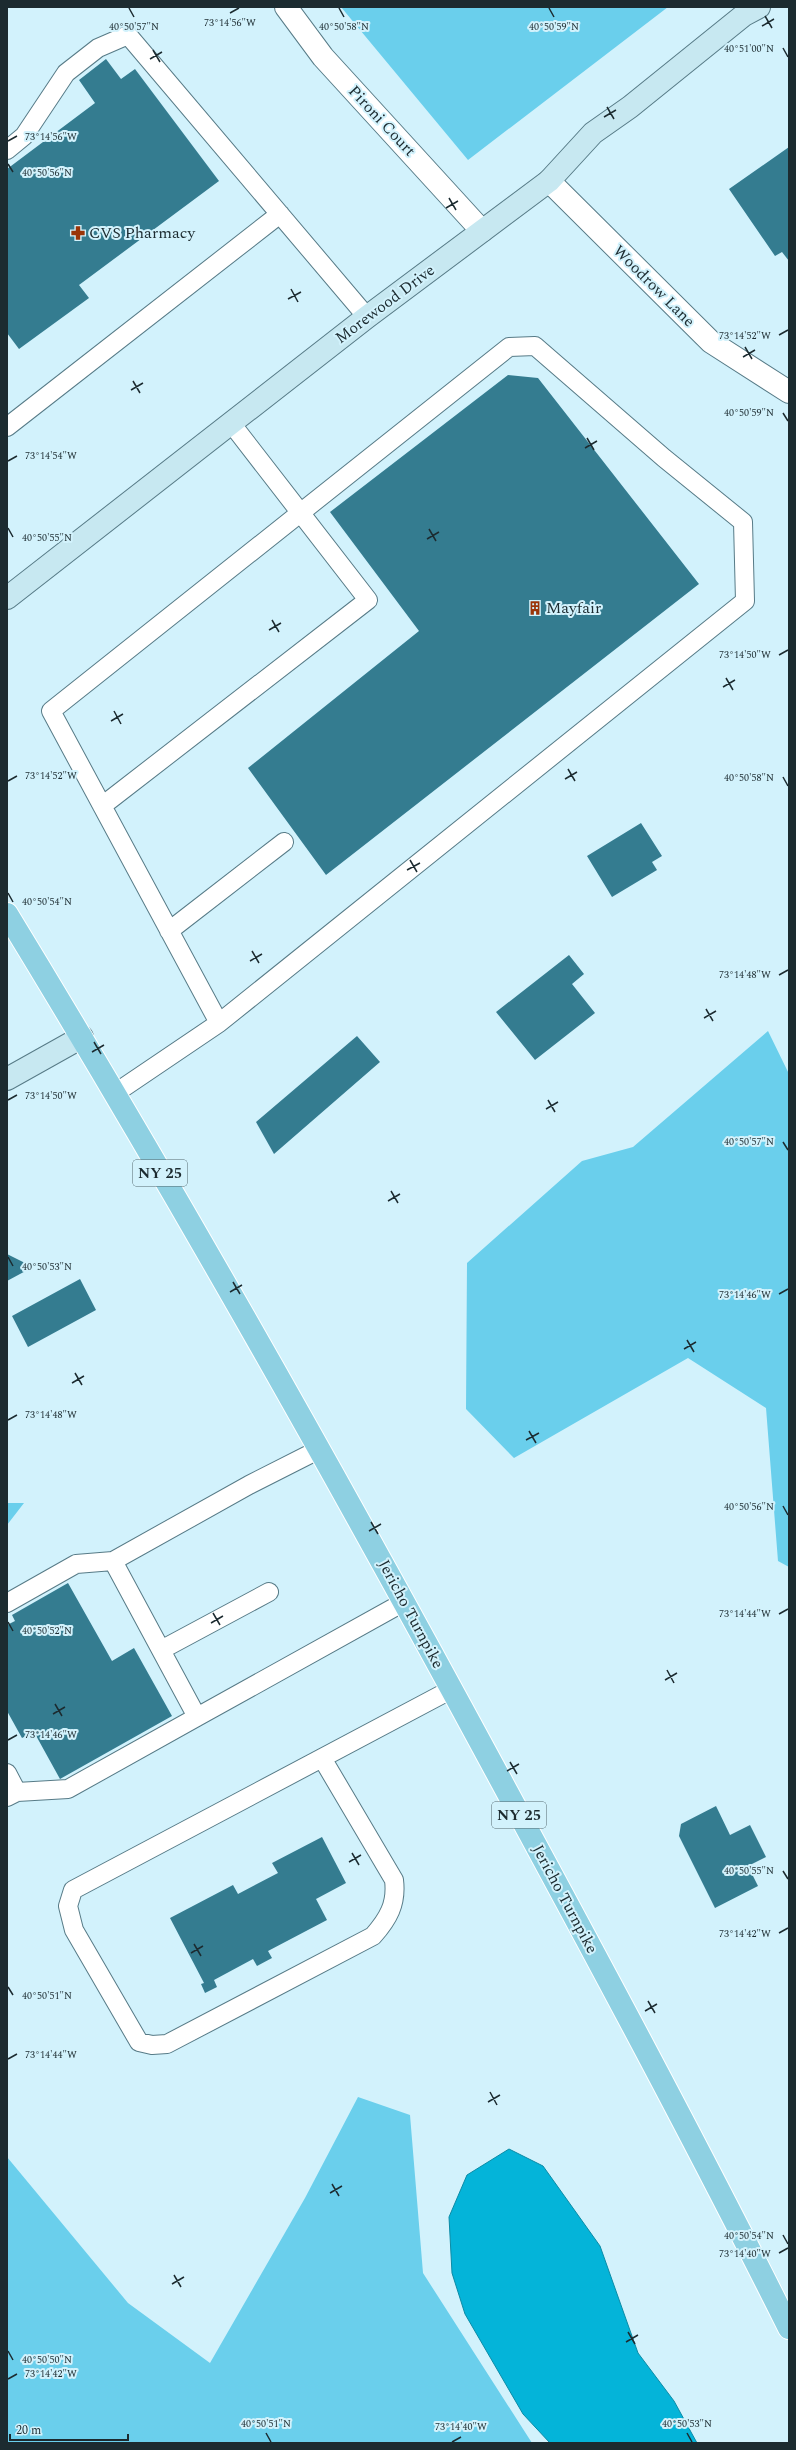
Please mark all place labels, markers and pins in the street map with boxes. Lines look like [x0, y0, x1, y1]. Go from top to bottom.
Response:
place label: CVS Pharmacy [89, 221, 196, 245]
pharmacy icon: CVS Pharmacy [70, 225, 86, 241]
place label: Mayfair [546, 596, 601, 620]
building icon: Mayfair [527, 600, 543, 616]

